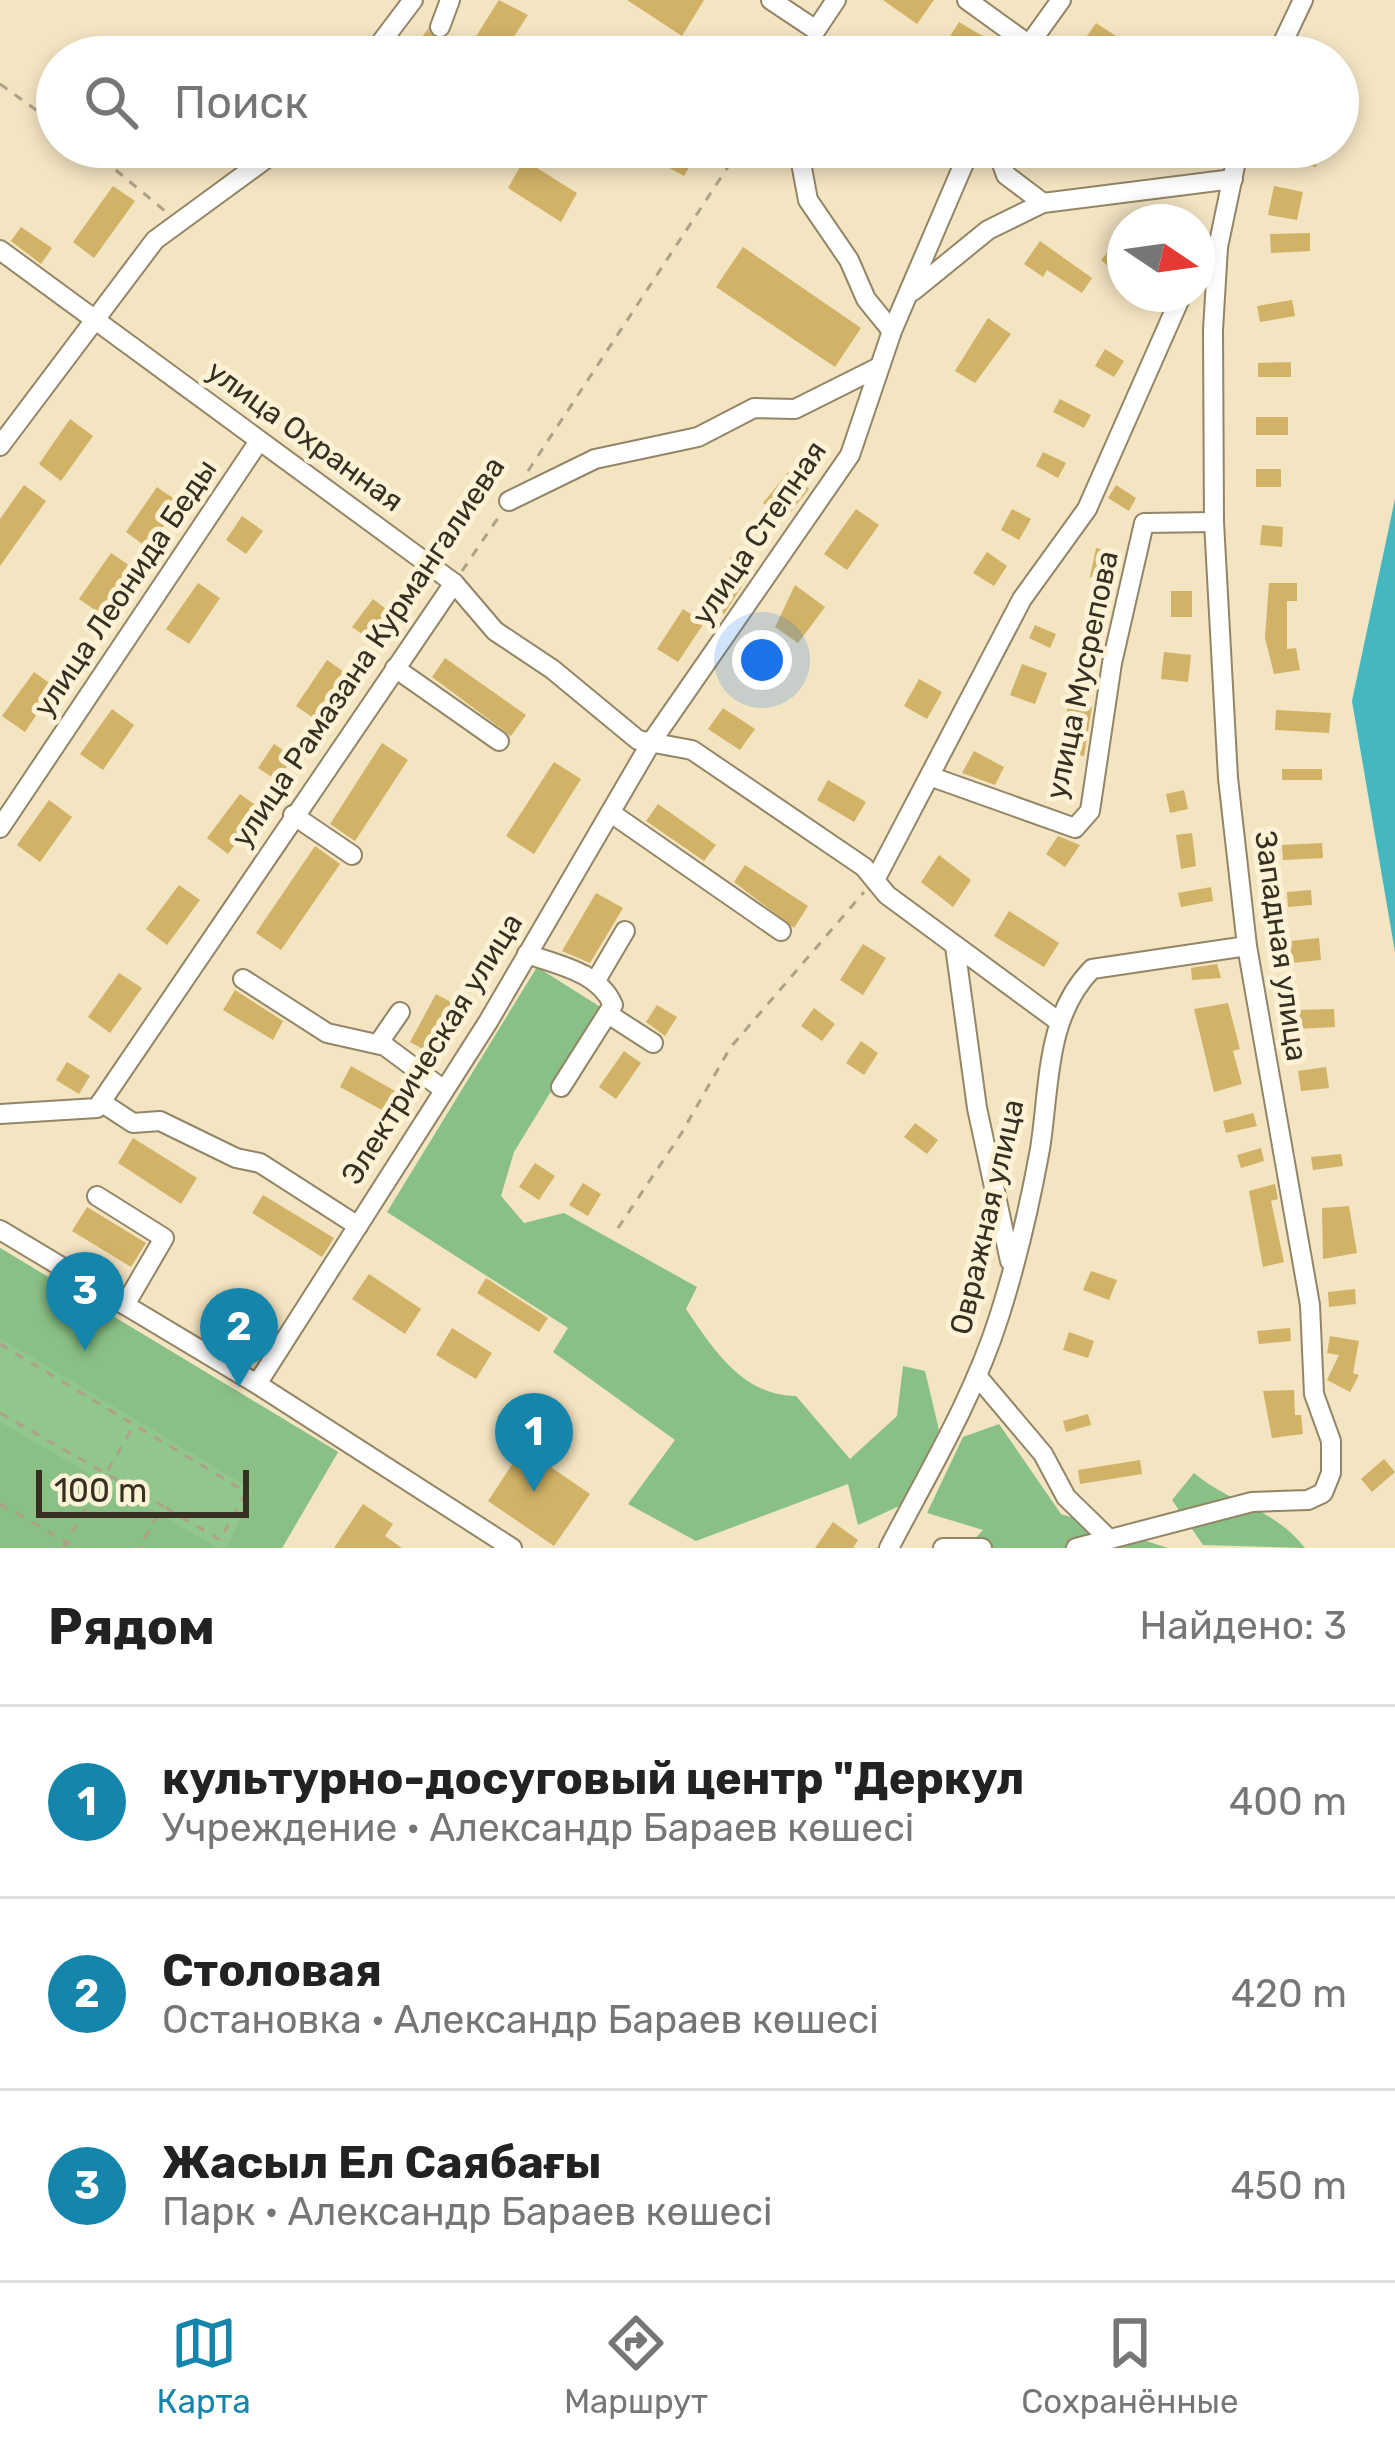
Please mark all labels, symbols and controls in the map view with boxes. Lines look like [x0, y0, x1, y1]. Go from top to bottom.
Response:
search box [36, 36, 1359, 168]
icon: search [78, 69, 144, 135]
text: Поиск [174, 76, 308, 129]
north arrow [1107, 204, 1215, 312]
street label: улица Охранная [200, 353, 410, 519]
street label: улица Степная [684, 434, 834, 632]
street label: улица Рамазана Курмангалиева [224, 450, 512, 854]
street label: улица Леонида Беды [25, 453, 225, 723]
street label: улица Мусрепова [1038, 548, 1126, 802]
your location [732, 630, 792, 690]
street label: Западная улица [1247, 828, 1315, 1064]
street label: Электрическая улица [334, 907, 530, 1191]
street label: Овражная улица [942, 1096, 1032, 1338]
pin: 3 [46, 1252, 124, 1351]
pin: 2 [200, 1288, 278, 1387]
pin: 1 [495, 1393, 573, 1492]
scale bar [36, 1464, 249, 1517]
text: 100 m [54, 1471, 147, 1510]
text: Рядом [48, 1596, 215, 1657]
text: Найдено: 3 [1140, 1603, 1347, 1649]
text: культурно-досуговый центр "Деркул [162, 1752, 1024, 1805]
text: 1 [77, 1779, 97, 1825]
text: 400 m [1229, 1779, 1347, 1825]
text: Учреждение · Александр Бараев көшесі [162, 1805, 914, 1851]
text: Столовая [162, 1944, 382, 1997]
text: 2 [74, 1971, 100, 2017]
text: 420 m [1231, 1971, 1347, 2017]
text: Остановка · Александр Бараев көшесі [162, 1997, 879, 2043]
text: Жасыл Ел Саябағы [162, 2136, 602, 2189]
text: 3 [74, 2163, 100, 2209]
text: 450 m [1231, 2163, 1347, 2209]
text: Парк · Александр Бараев көшесі [162, 2189, 772, 2235]
tab: Карта [157, 2310, 251, 2421]
tab: Маршрут [564, 2310, 708, 2421]
tab: Сохранённые [1021, 2310, 1238, 2421]

